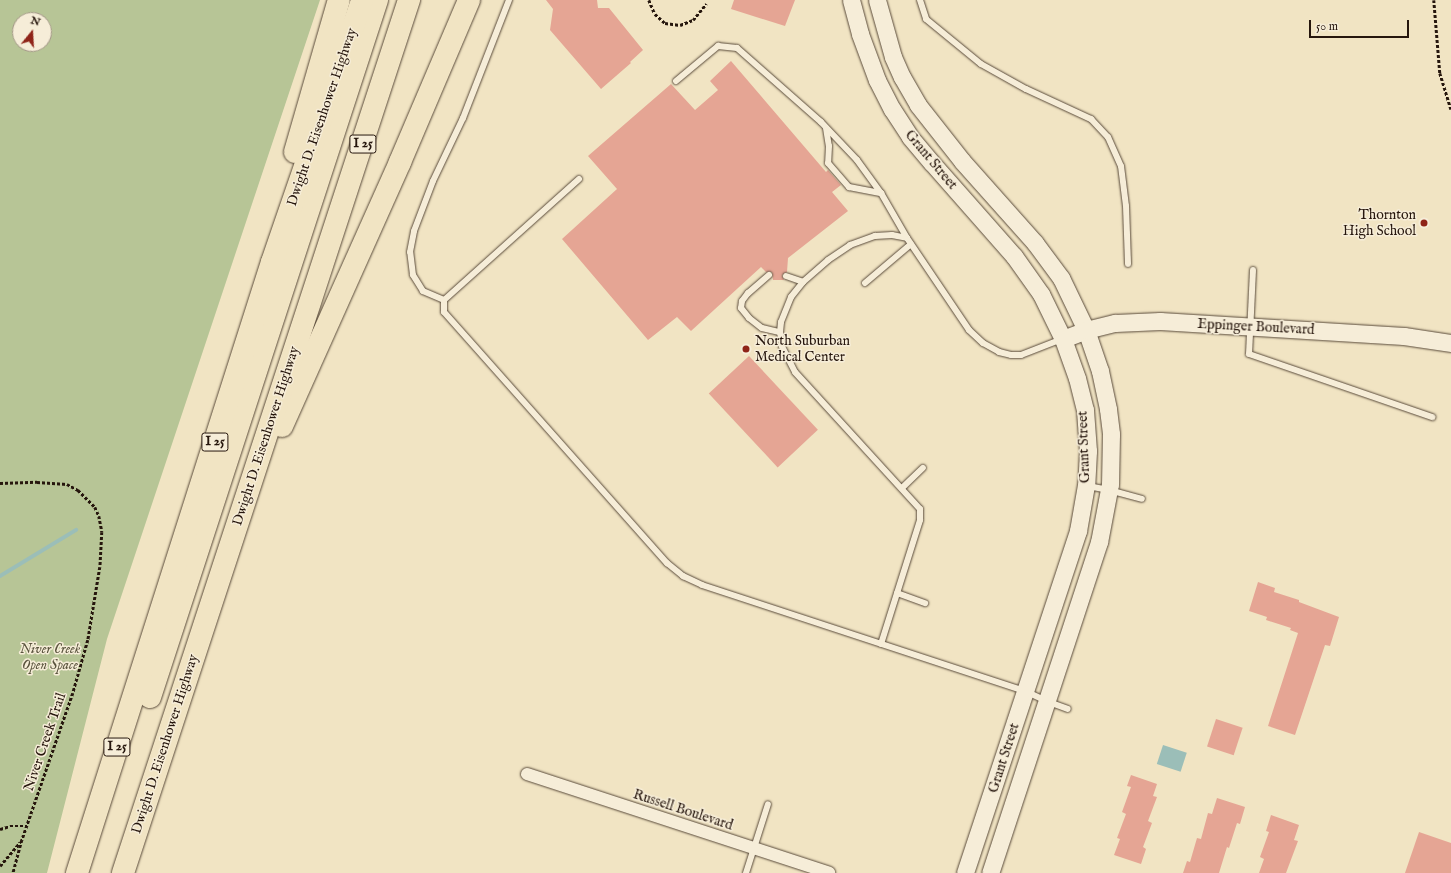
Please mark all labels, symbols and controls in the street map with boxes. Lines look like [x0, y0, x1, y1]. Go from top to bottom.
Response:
north arrow [12, 12, 52, 52]
scale bar [1311, 12, 1411, 38]
text: N [29, 13, 42, 30]
text: 50 m [1316, 19, 1338, 34]
street label: Dwight D. Eisenhower Highway [284, 26, 360, 208]
street label: Grant Street [901, 127, 961, 193]
road number: I 25 [349, 133, 377, 155]
place label: Thornton High School [1343, 207, 1416, 240]
marker: Thornton High School [1419, 218, 1429, 228]
street label: Eppinger Boulevard [1197, 316, 1315, 338]
place label: North Suburban Medical Center [755, 333, 850, 366]
marker: North Suburban Medical Center [740, 343, 752, 355]
street label: Dwight D. Eisenhower Highway [229, 344, 303, 528]
street label: Grant Street [1074, 411, 1094, 483]
road number: I 25 [201, 431, 229, 453]
park label: Niver Creek Open Space [20, 641, 80, 674]
street label: Dwight D. Eisenhower Highway [128, 652, 202, 836]
street label: Niver Creek Trail [20, 691, 70, 793]
street label: Grant Street [985, 721, 1023, 795]
road number: I 25 [103, 736, 131, 758]
street label: Russell Boulevard [631, 786, 735, 834]

